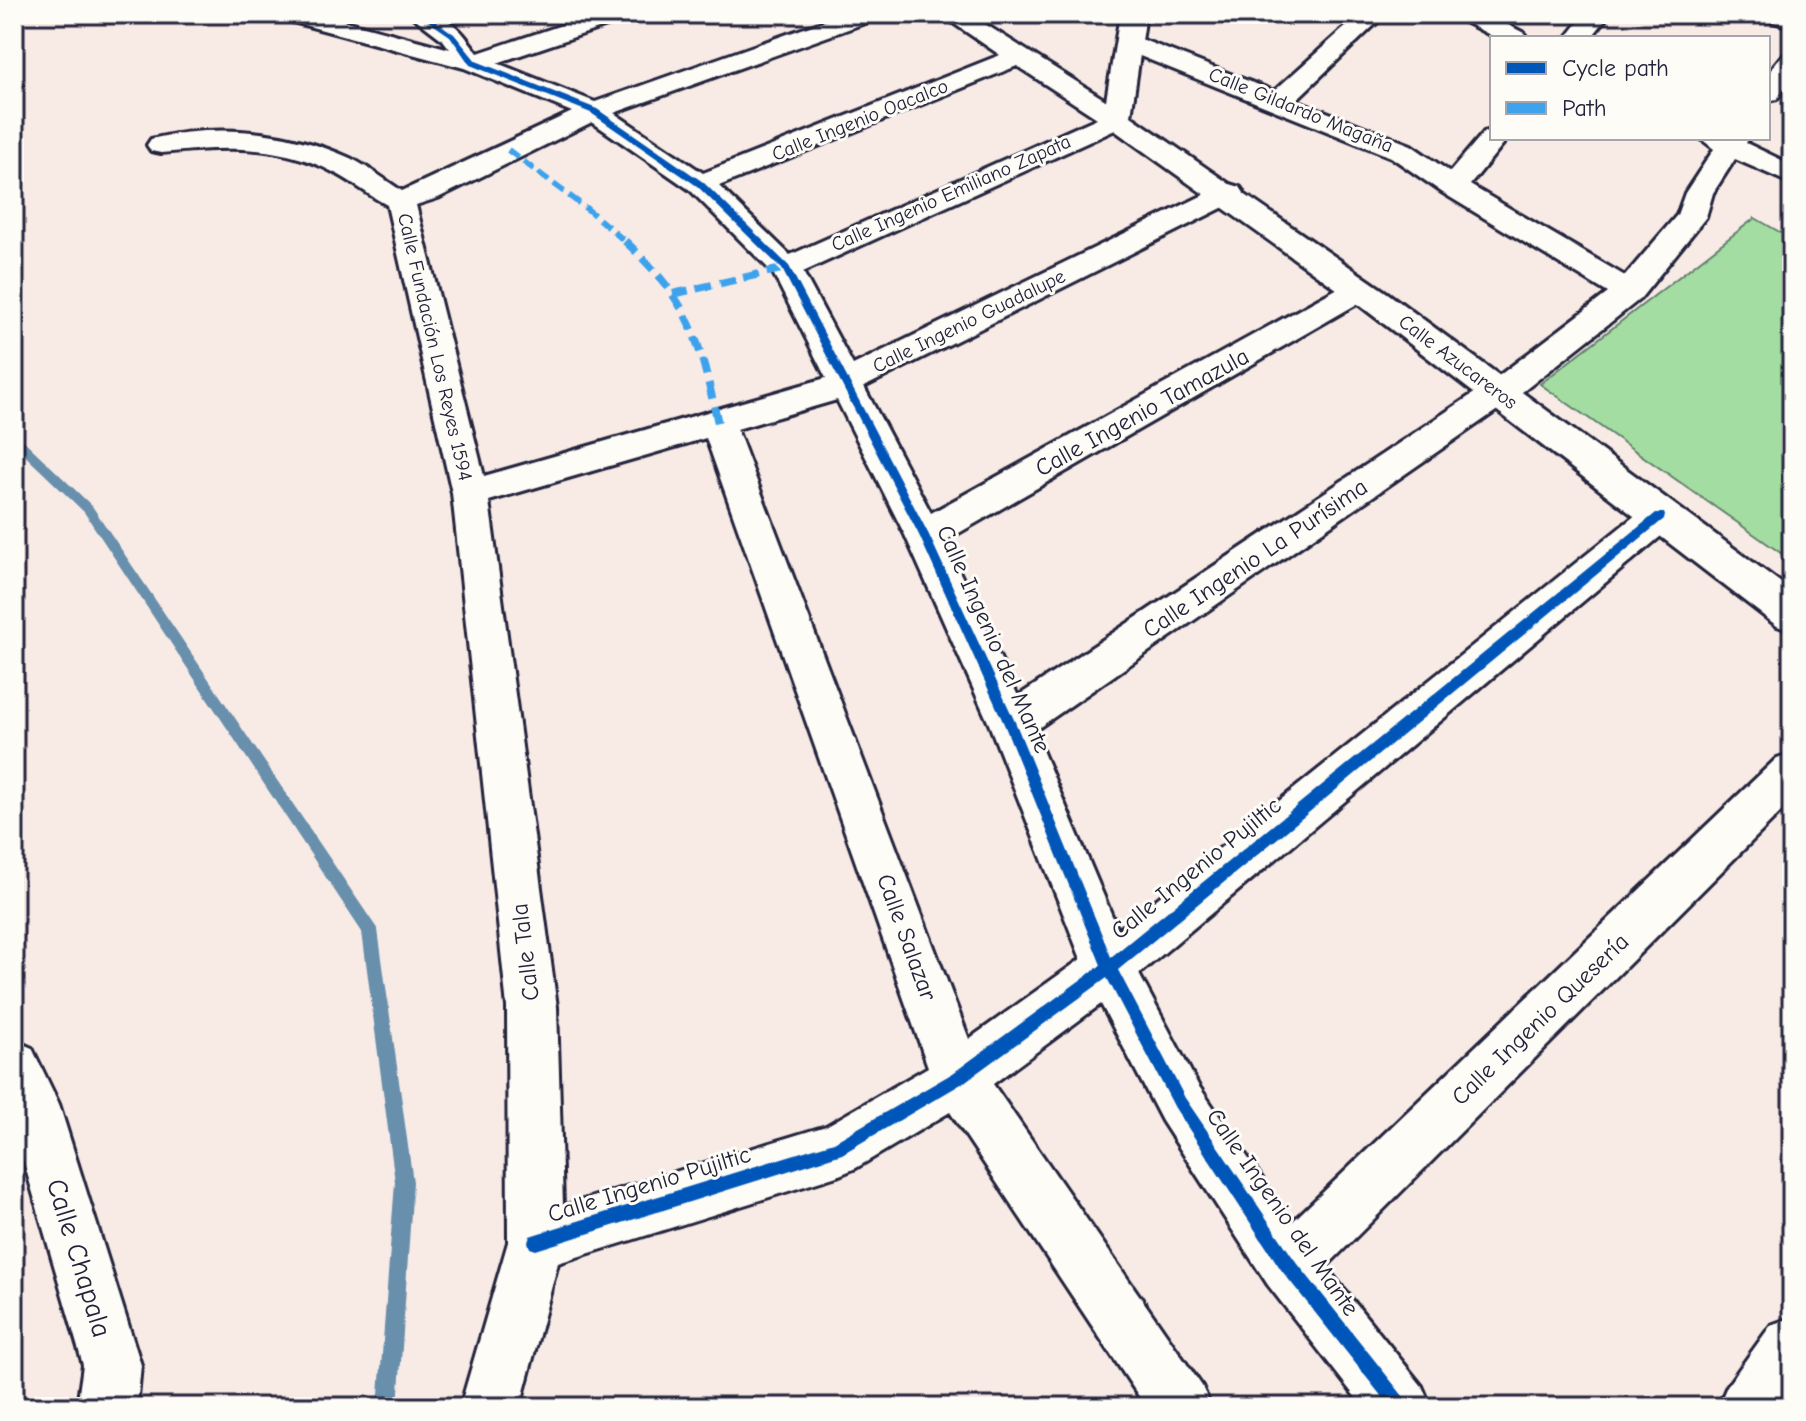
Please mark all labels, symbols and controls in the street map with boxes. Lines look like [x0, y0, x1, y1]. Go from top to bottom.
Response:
legend [1490, 36, 1770, 140]
text: Cycle path [1562, 54, 1669, 82]
street label: Calle Gildardo Magaña [1205, 62, 1397, 158]
street label: Calle Ingenio Oacalco [768, 74, 952, 166]
text: Path [1562, 94, 1607, 122]
street label: Calle Ingenio Emiliano Zapata [828, 130, 1074, 256]
street label: Calle Fundación Los Reyes 1594 [393, 211, 477, 483]
street label: Calle Ingenio Guadalupe [869, 264, 1069, 378]
street label: Calle Azucareros [1394, 310, 1522, 414]
street label: Calle Ingenio Tamazula [1030, 342, 1254, 482]
street label: Calle Ingenio La Purísima [1137, 472, 1373, 644]
street label: Calle Ingenio del Mante [931, 521, 1057, 757]
street label: Calle Ingenio Pujiltic [1105, 791, 1287, 945]
street label: Calle Salazar [871, 870, 943, 1005]
street label: Calle Tala [505, 902, 545, 1002]
street label: Calle Ingenio Quesería [1446, 927, 1634, 1111]
street label: Calle Ingenio del Mante [1201, 1103, 1365, 1321]
street label: Calle Ingenio Pujiltic [544, 1140, 754, 1228]
street label: Calle Chapala [40, 1175, 118, 1341]

